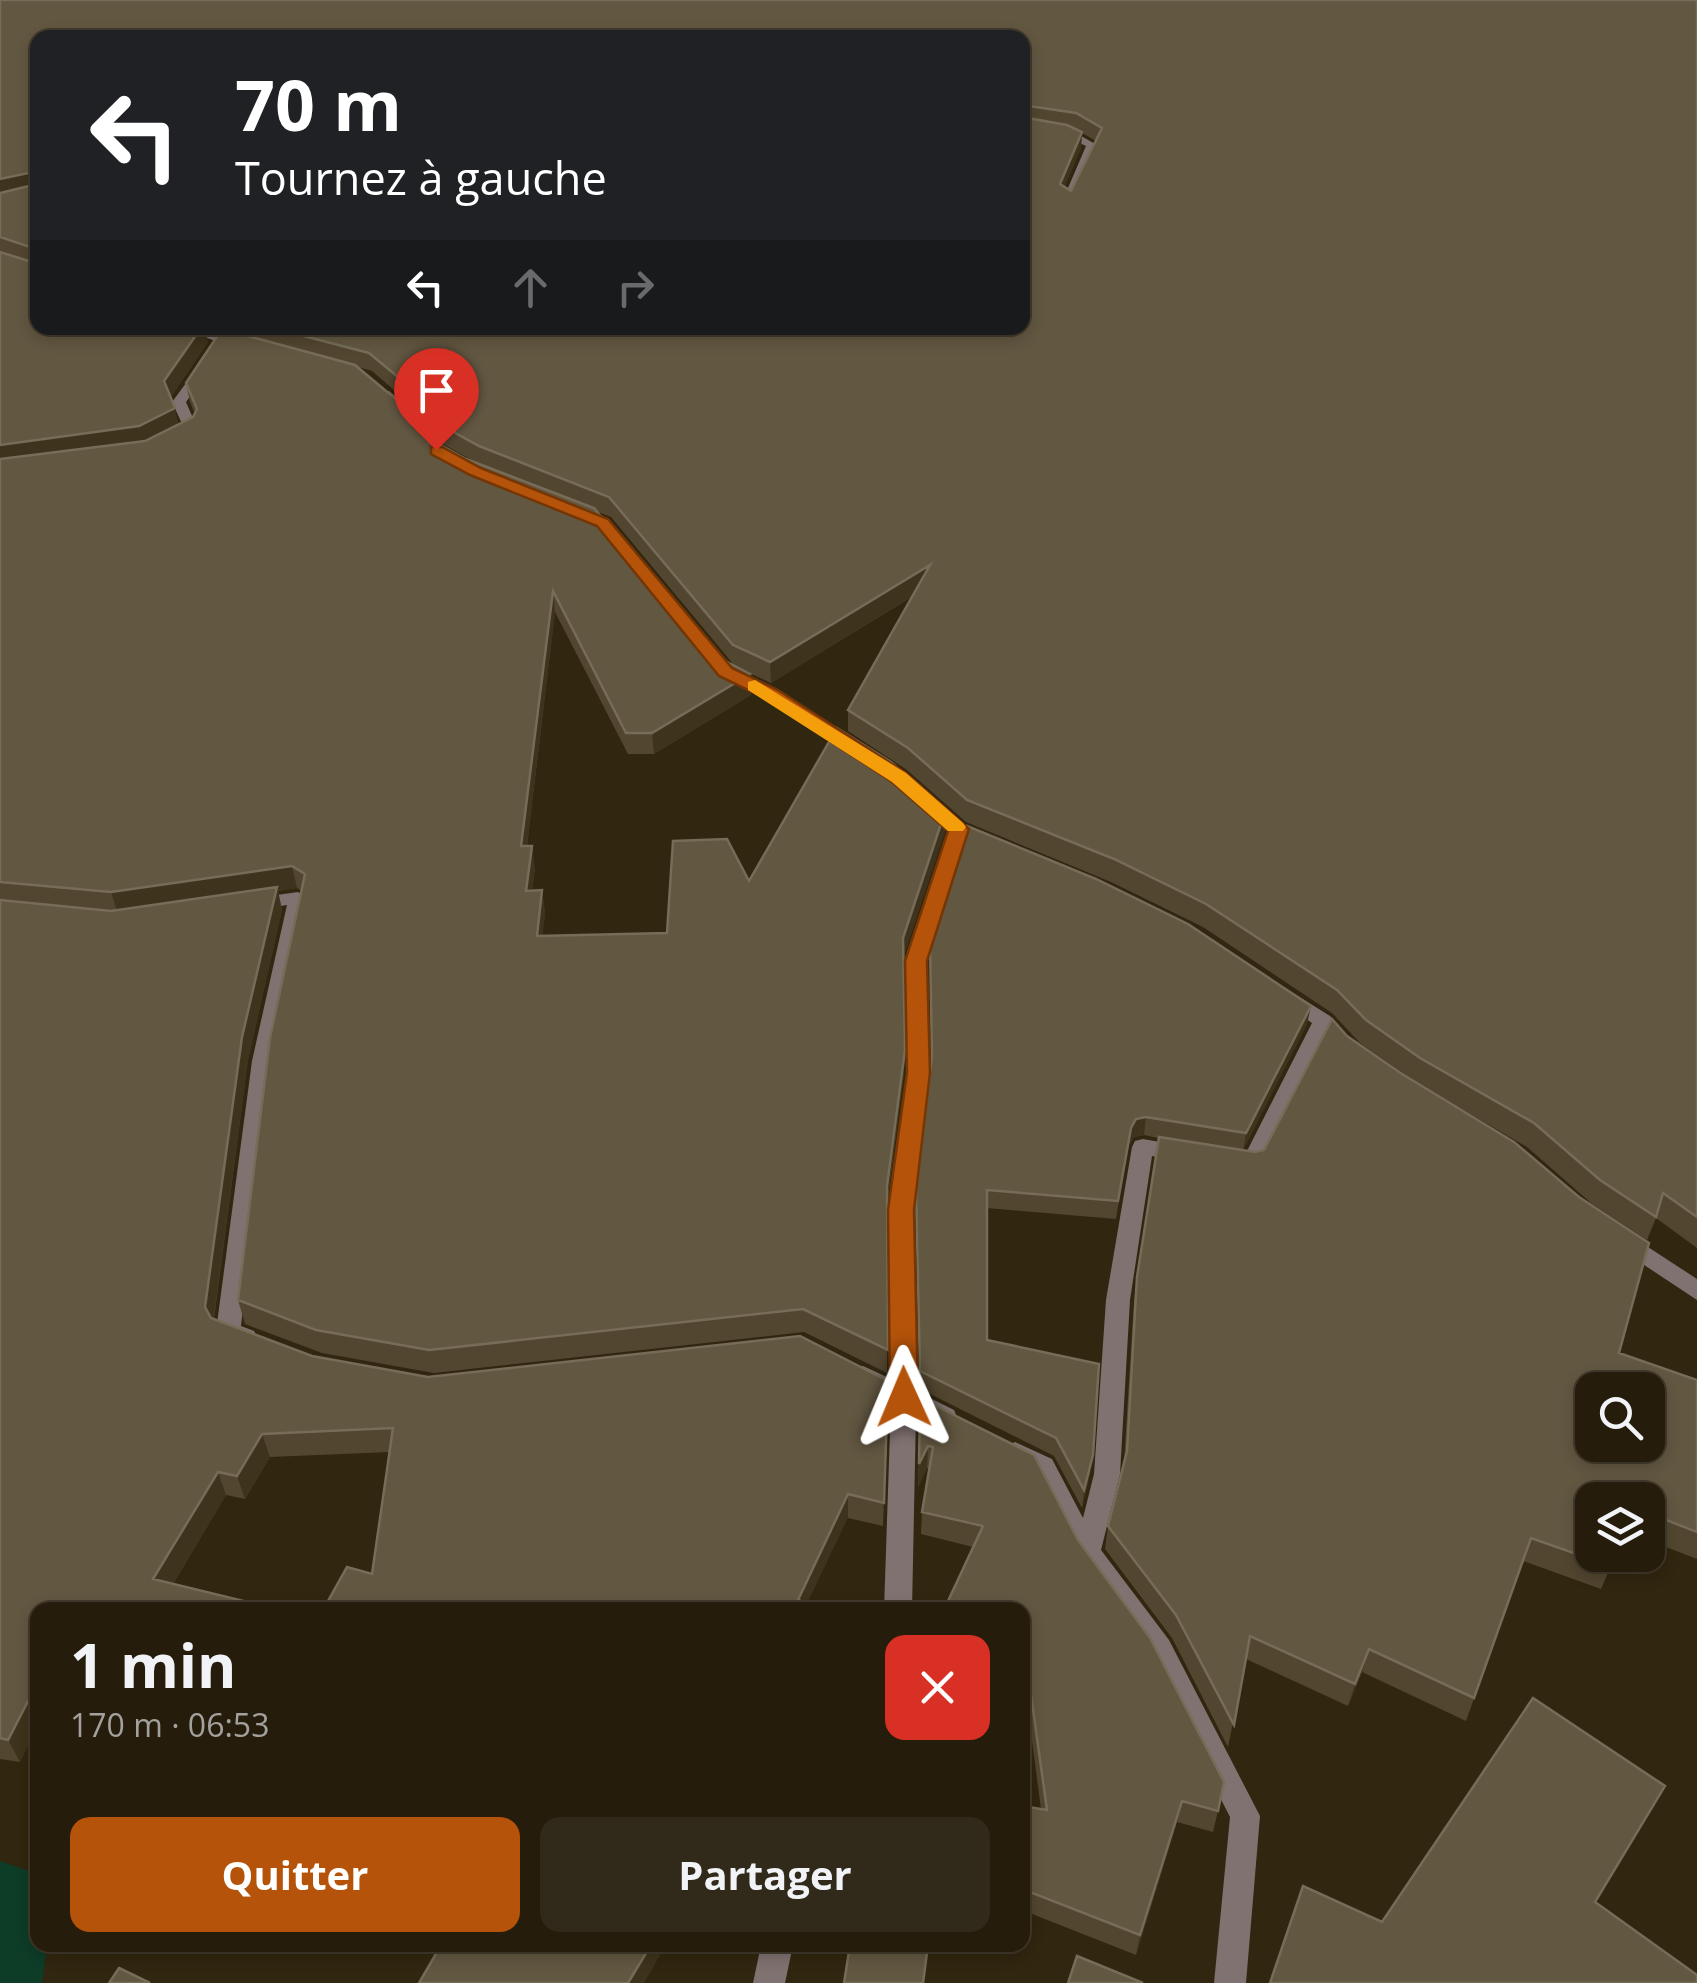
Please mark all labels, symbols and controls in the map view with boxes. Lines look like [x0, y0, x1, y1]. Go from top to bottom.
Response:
text: 70 m [235, 56, 402, 152]
icon: left [70, 70, 200, 200]
text: Tournez à gauche [235, 147, 607, 208]
icon: left [398, 260, 453, 315]
icon: ahead [503, 260, 558, 315]
icon: right [608, 260, 663, 315]
pin [394, 348, 479, 451]
icon: arrive [409, 363, 464, 418]
position arrow [852, 1345, 956, 1449]
map controls [1575, 1372, 1665, 1572]
button: search [1575, 1372, 1665, 1462]
button: layers [1575, 1482, 1665, 1572]
text: 1 min [70, 1624, 237, 1706]
button: close [885, 1635, 990, 1740]
text: 170 m · 06:53 [70, 1703, 269, 1746]
button: Quitter [70, 1817, 520, 1932]
button: Partager [540, 1817, 990, 1932]

